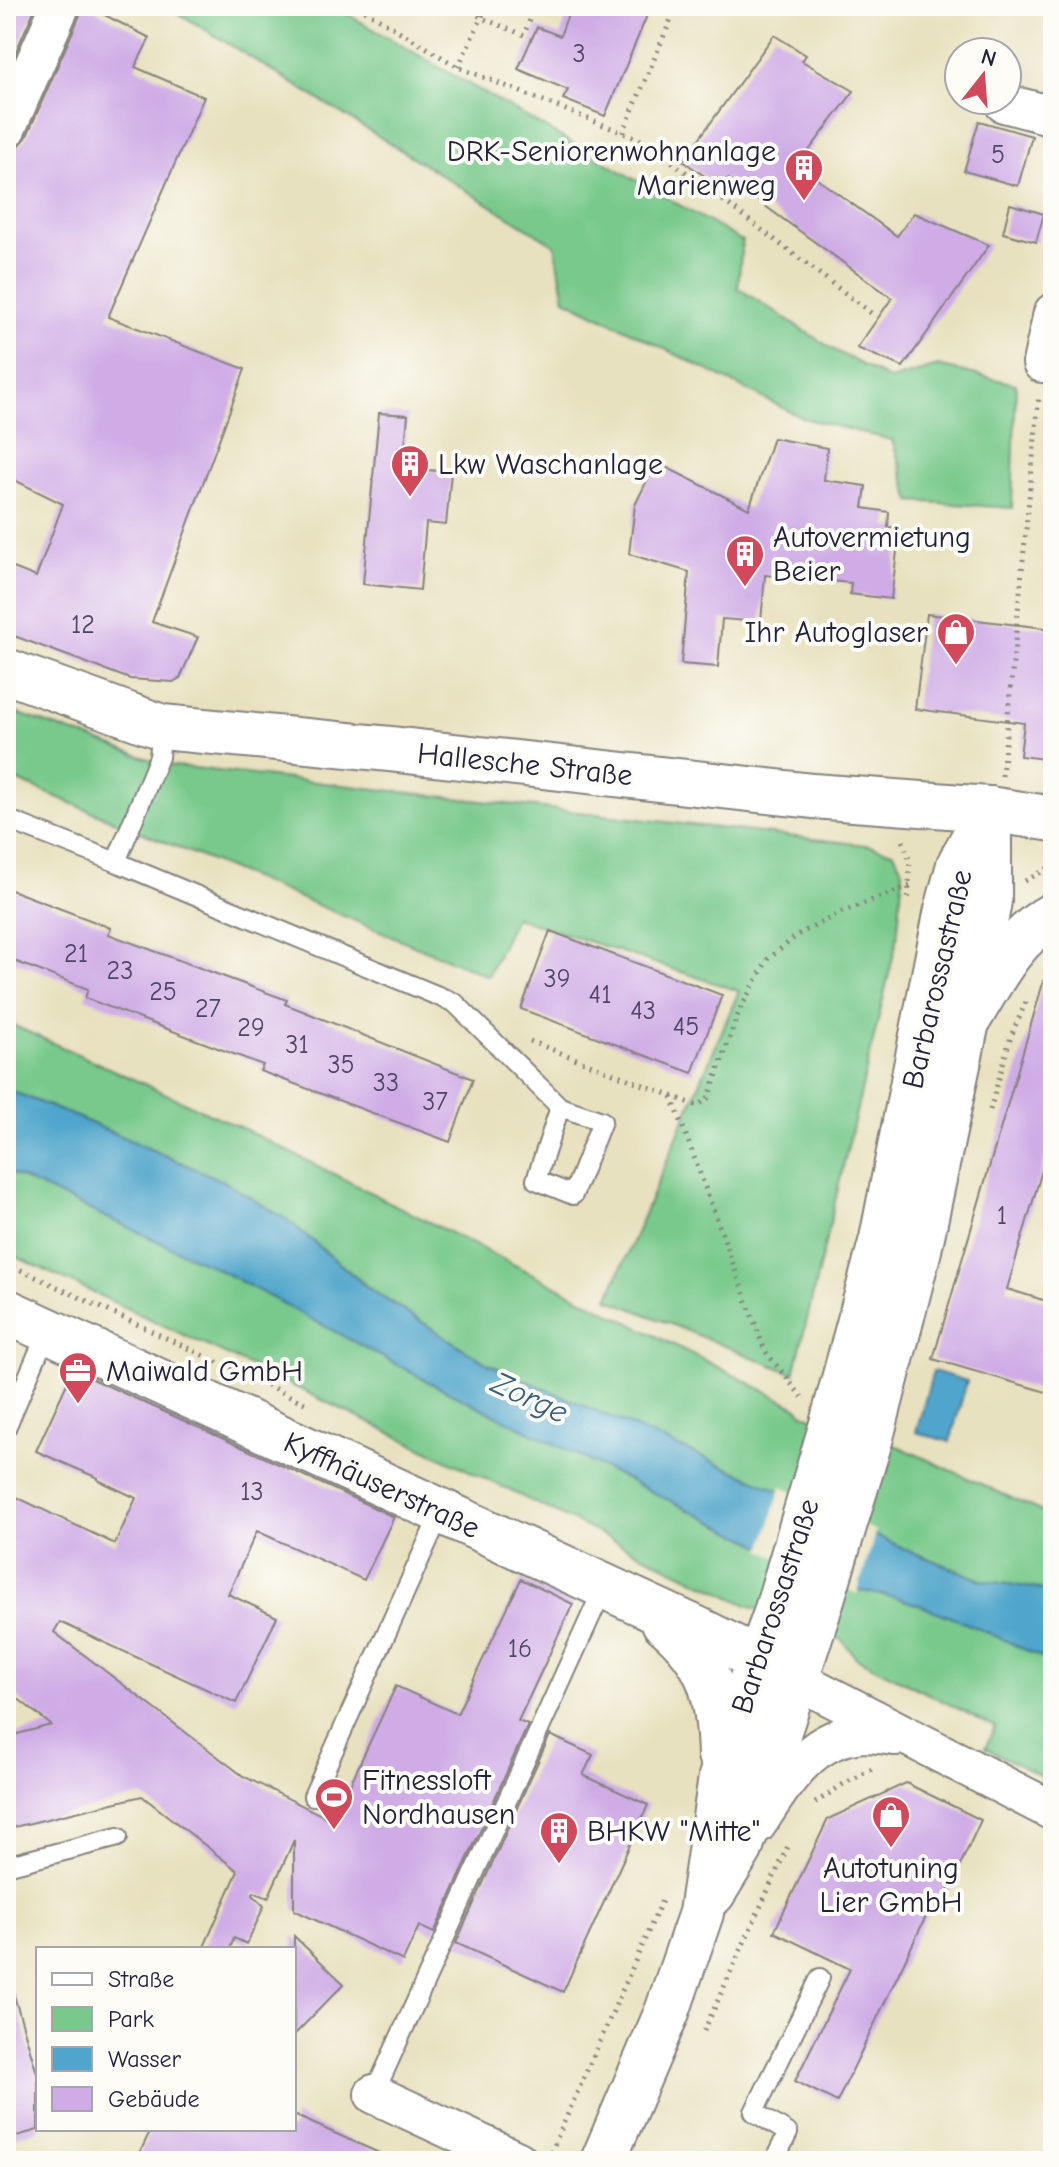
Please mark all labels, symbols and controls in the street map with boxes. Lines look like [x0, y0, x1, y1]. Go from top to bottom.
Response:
north arrow [943, 36, 1023, 116]
house number: 3 [572, 39, 586, 69]
text: N [978, 43, 999, 72]
place label: DRK-Seniorenwohnanlage Marienweg [447, 134, 776, 203]
house number: 5 [991, 140, 1005, 170]
building icon: DRK-Seniorenwohnanlage Marienweg [783, 147, 825, 202]
building icon: Lkw Waschanlage [389, 443, 431, 498]
place label: Lkw Waschanlage [438, 447, 663, 482]
place label: Autovermietung Beier [773, 520, 971, 589]
building icon: Autovermietung Beier [724, 533, 766, 588]
house number: 12 [71, 610, 95, 640]
shop icon: Ihr Autoglaser [935, 611, 977, 666]
place label: Ihr Autoglaser [745, 615, 928, 650]
street label: Hallesche Straße [416, 736, 634, 793]
street label: Barbarossastraße [895, 866, 980, 1092]
house number: 21 [64, 939, 88, 969]
house number: 23 [107, 956, 133, 986]
house number: 39 [544, 964, 570, 994]
house number: 25 [149, 977, 177, 1007]
house number: 41 [589, 980, 611, 1010]
house number: 27 [195, 994, 221, 1024]
house number: 43 [630, 996, 656, 1026]
house number: 45 [673, 1012, 699, 1042]
house number: 29 [237, 1013, 265, 1043]
house number: 31 [285, 1030, 309, 1060]
house number: 35 [327, 1050, 355, 1080]
house number: 33 [373, 1068, 399, 1098]
house number: 37 [422, 1087, 448, 1117]
house number: 1 [997, 1201, 1007, 1231]
office icon: Maiwald GmbH [57, 1350, 99, 1405]
place label: Maiwald GmbH [106, 1354, 303, 1389]
water label: Zorge [485, 1363, 574, 1431]
street label: Kyffhäuserstraße [278, 1425, 485, 1546]
house number: 13 [240, 1477, 264, 1507]
street label: Barbarossastraße [724, 1494, 827, 1718]
house number: 16 [508, 1634, 532, 1664]
place label: Fitnessloft Nordhausen [362, 1763, 515, 1832]
sports icon: Fitnessloft Nordhausen [313, 1776, 355, 1831]
shop icon: Autotuning Lier GmbH [870, 1794, 912, 1849]
building icon: BHKW "Mitte" [538, 1810, 580, 1865]
place label: BHKW "Mitte" [587, 1814, 760, 1849]
place label: Autotuning Lier GmbH [820, 1851, 962, 1920]
legend [36, 1947, 296, 2131]
text: Straße [108, 1965, 174, 1993]
text: Park [108, 2005, 154, 2033]
text: Wasser [108, 2045, 181, 2073]
text: Gebäude [108, 2085, 199, 2113]

